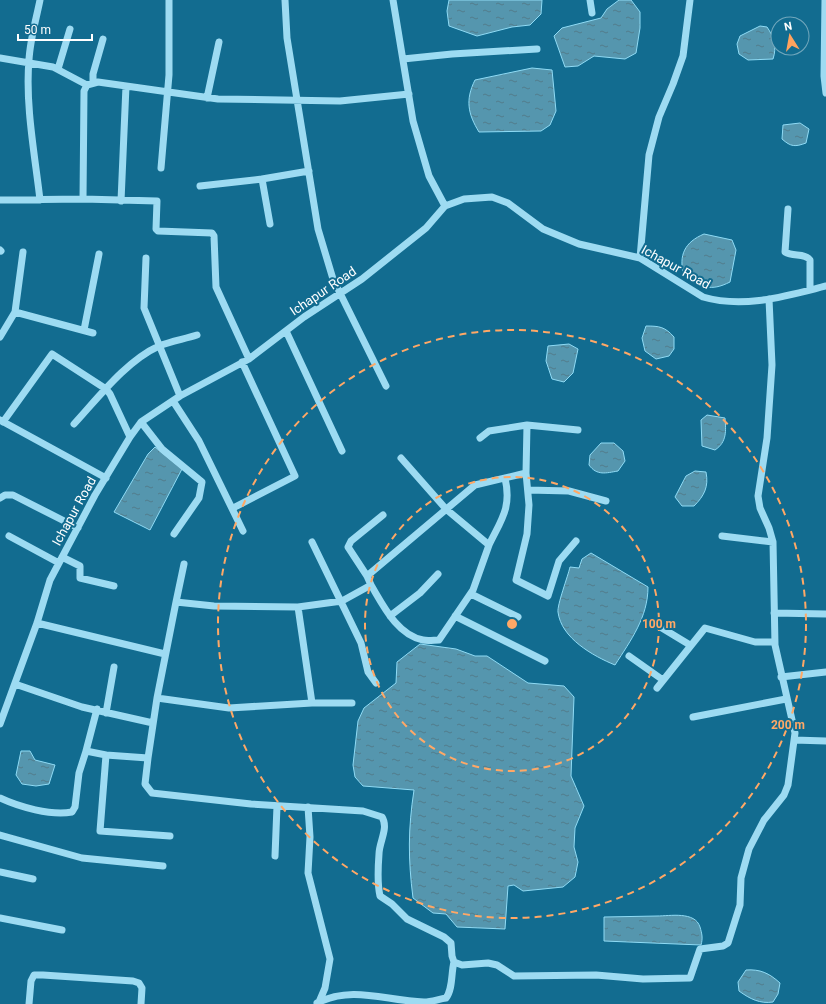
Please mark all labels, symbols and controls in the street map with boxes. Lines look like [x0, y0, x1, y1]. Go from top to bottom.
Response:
scale bar [18, 16, 92, 42]
north arrow [770, 16, 810, 56]
text: N [783, 20, 793, 34]
text: 50 m [24, 23, 51, 37]
street label: Ichapur Road [639, 242, 713, 292]
street label: Ichapur Road [287, 263, 359, 319]
street label: Ichapur Road [49, 474, 99, 548]
centre of rings [505, 617, 519, 631]
text: 100 m [642, 617, 676, 631]
text: 200 m [771, 718, 805, 732]

